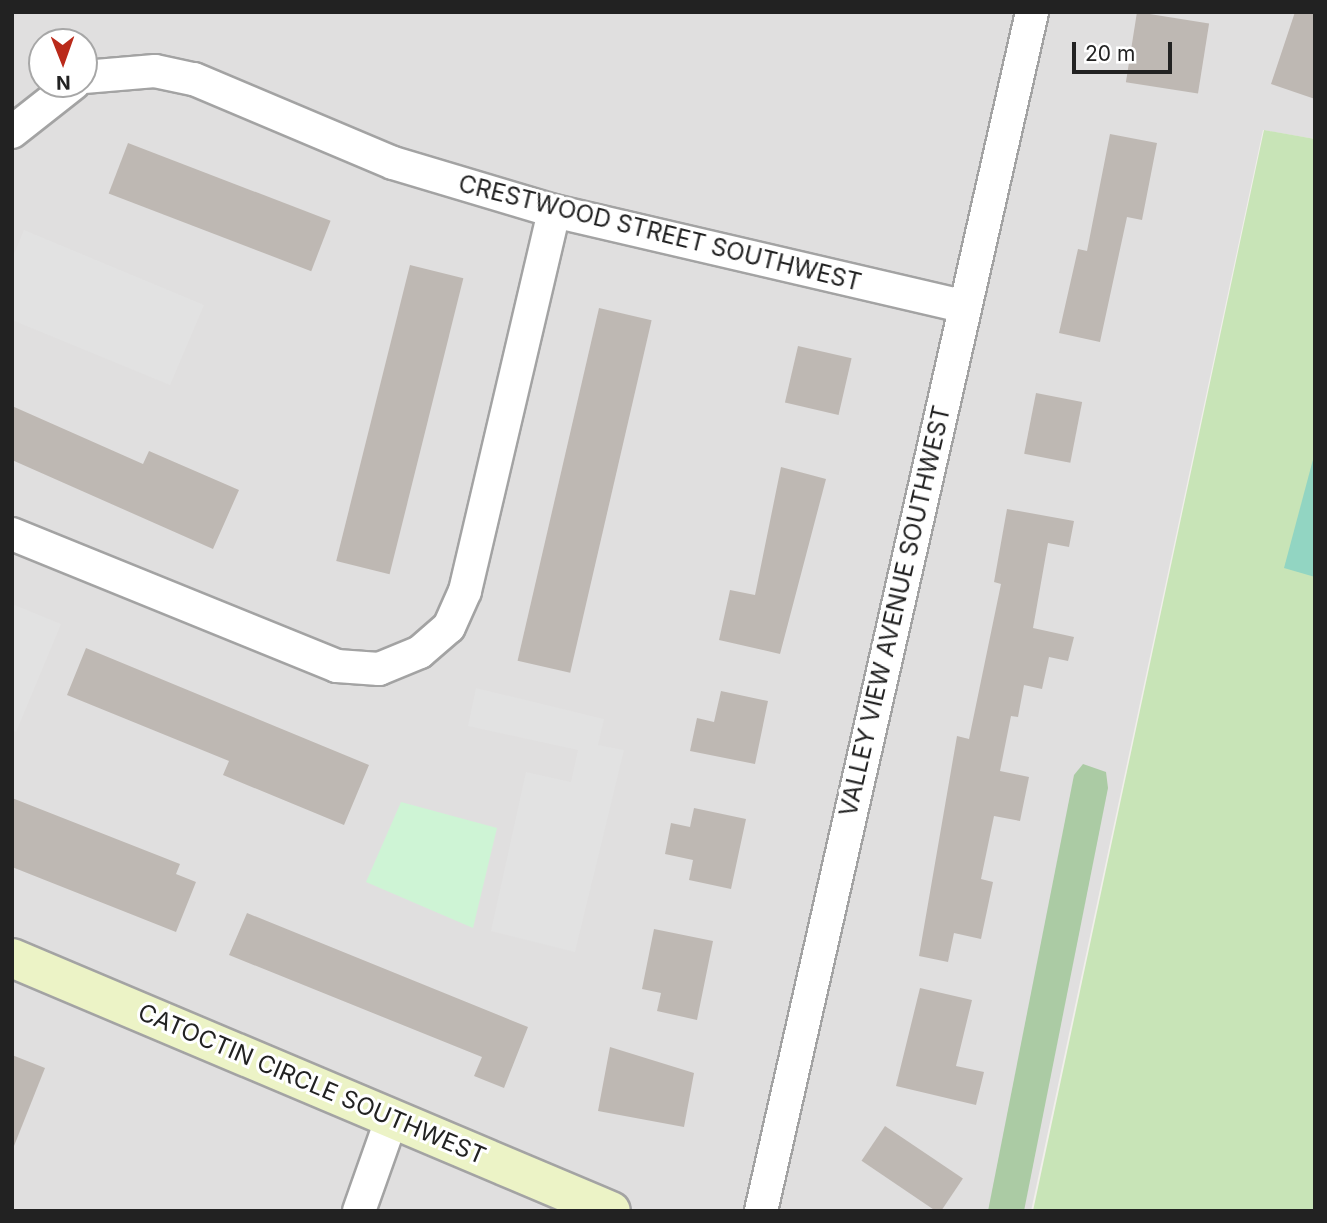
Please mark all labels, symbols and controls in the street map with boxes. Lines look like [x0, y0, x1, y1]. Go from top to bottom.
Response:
north arrow [28, 28, 98, 98]
scale bar [1075, 28, 1175, 72]
text: 20 m [1085, 41, 1135, 66]
text: N [56, 71, 71, 94]
street label: CRESTWOOD STREET SOUTHWEST [456, 169, 864, 297]
street label: VALLEY VIEW AVENUE SOUTHWEST [834, 403, 956, 819]
street label: CATOCTIN CIRCLE SOUTHWEST [134, 998, 490, 1170]

